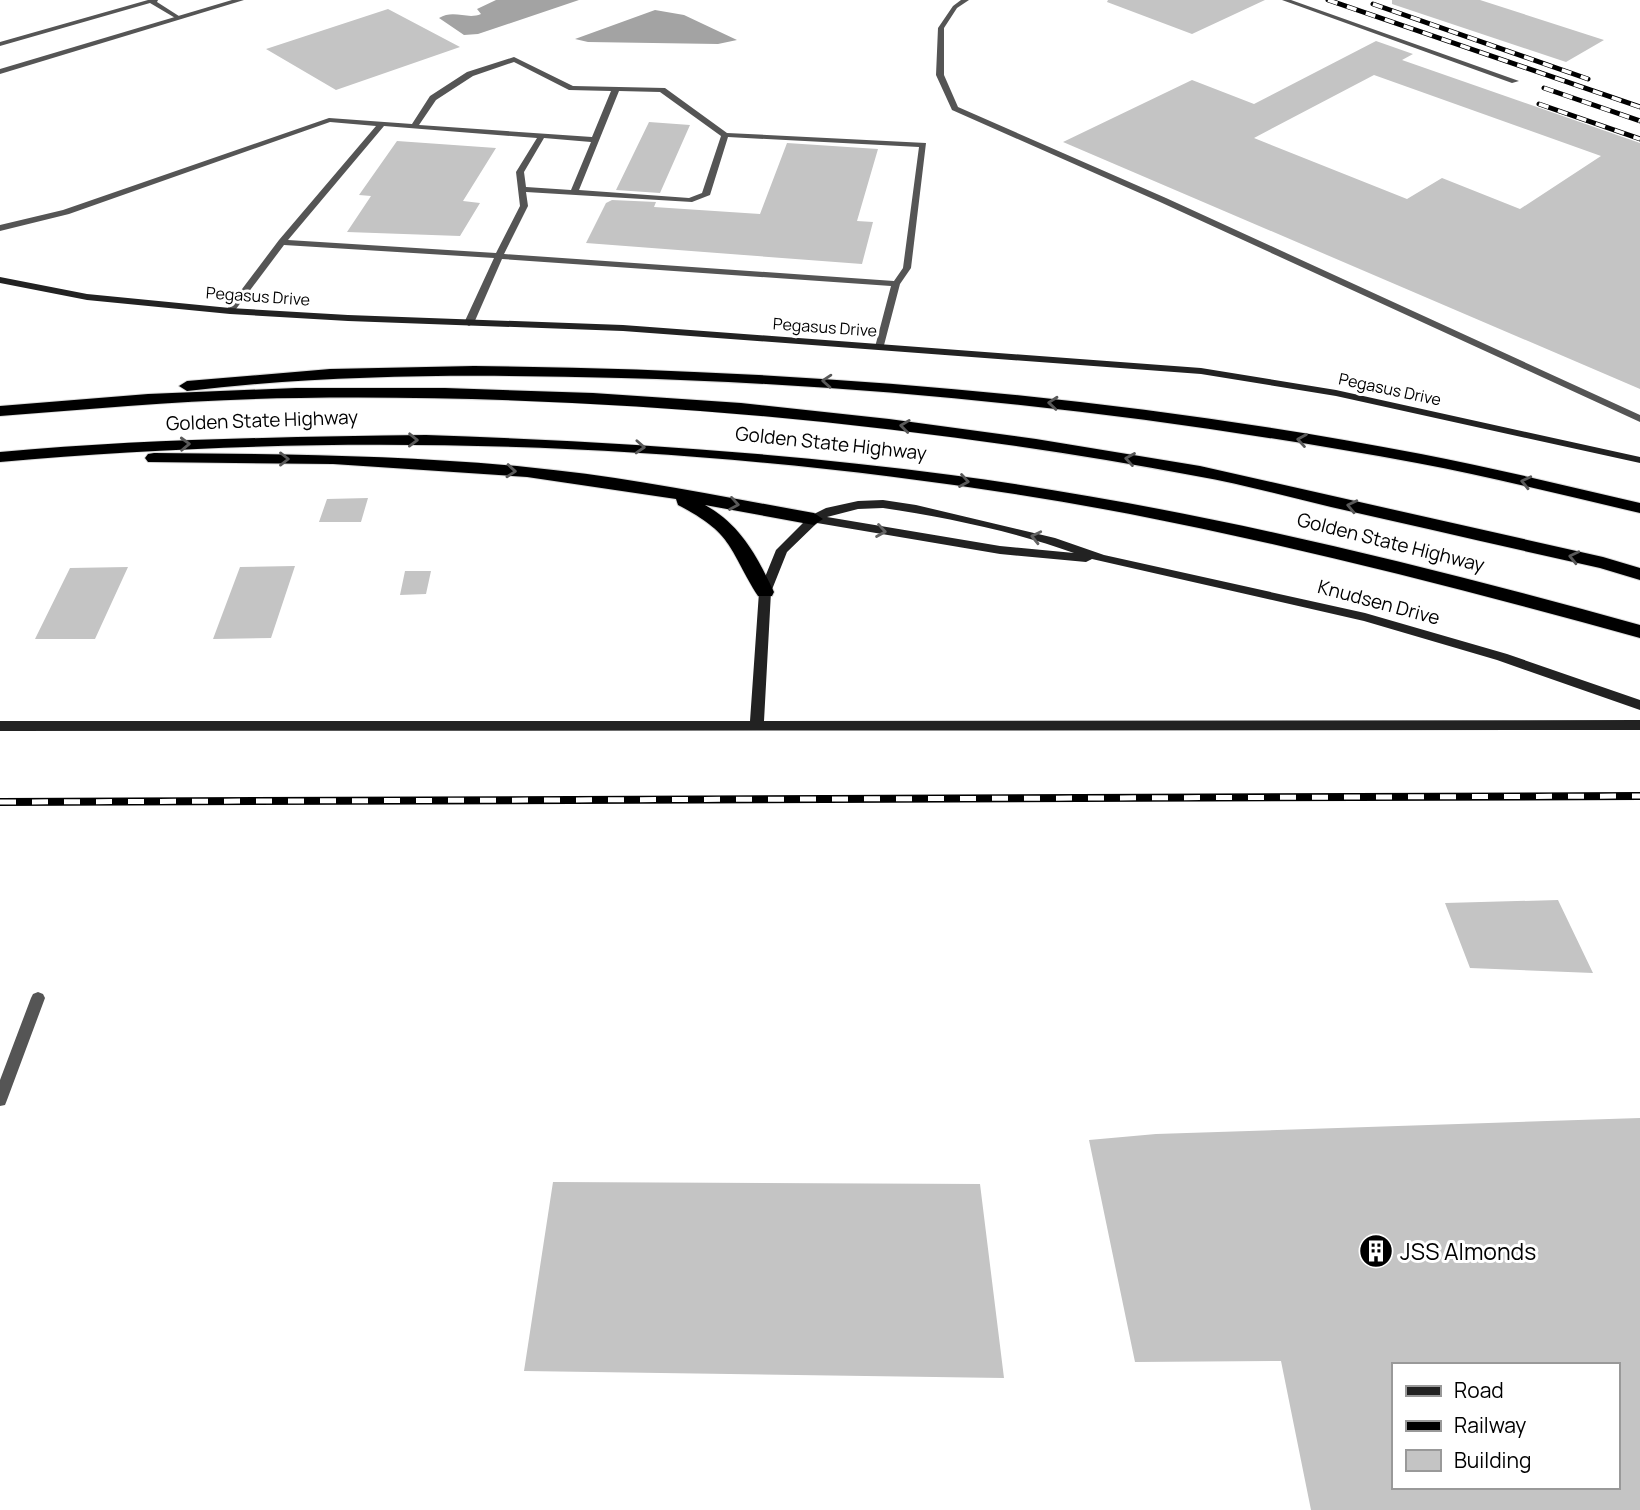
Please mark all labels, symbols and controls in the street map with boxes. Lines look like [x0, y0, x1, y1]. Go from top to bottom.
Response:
street label: Pegasus Drive [205, 281, 311, 311]
street label: Pegasus Drive [772, 312, 878, 342]
street label: Pegasus Drive [1337, 367, 1443, 411]
one-way arrow [821, 374, 832, 389]
one-way arrow [1047, 395, 1059, 410]
street label: Golden State Highway [165, 404, 359, 436]
one-way arrow [899, 418, 911, 433]
street label: Golden State Highway [734, 420, 928, 466]
one-way arrow [408, 432, 418, 448]
one-way arrow [1296, 433, 1308, 448]
one-way arrow [180, 437, 191, 452]
one-way arrow [635, 440, 646, 455]
one-way arrow [279, 451, 289, 467]
one-way arrow [1124, 452, 1136, 467]
one-way arrow [505, 463, 516, 478]
one-way arrow [958, 473, 969, 488]
one-way arrow [1520, 476, 1532, 491]
one-way arrow [728, 496, 740, 511]
one-way arrow [1346, 500, 1358, 514]
street label: Golden State Highway [1295, 506, 1487, 578]
one-way arrow [876, 524, 887, 539]
one-way arrow [1030, 531, 1042, 545]
one-way arrow [1568, 551, 1580, 565]
street label: Knudsen Drive [1315, 573, 1443, 631]
building icon: JSS Almonds [1357, 1232, 1395, 1270]
place label: JSS Almonds [1400, 1235, 1536, 1267]
legend [1392, 1363, 1619, 1489]
text: Road [1454, 1376, 1504, 1404]
text: Railway [1454, 1411, 1526, 1439]
text: Building [1454, 1446, 1531, 1474]

